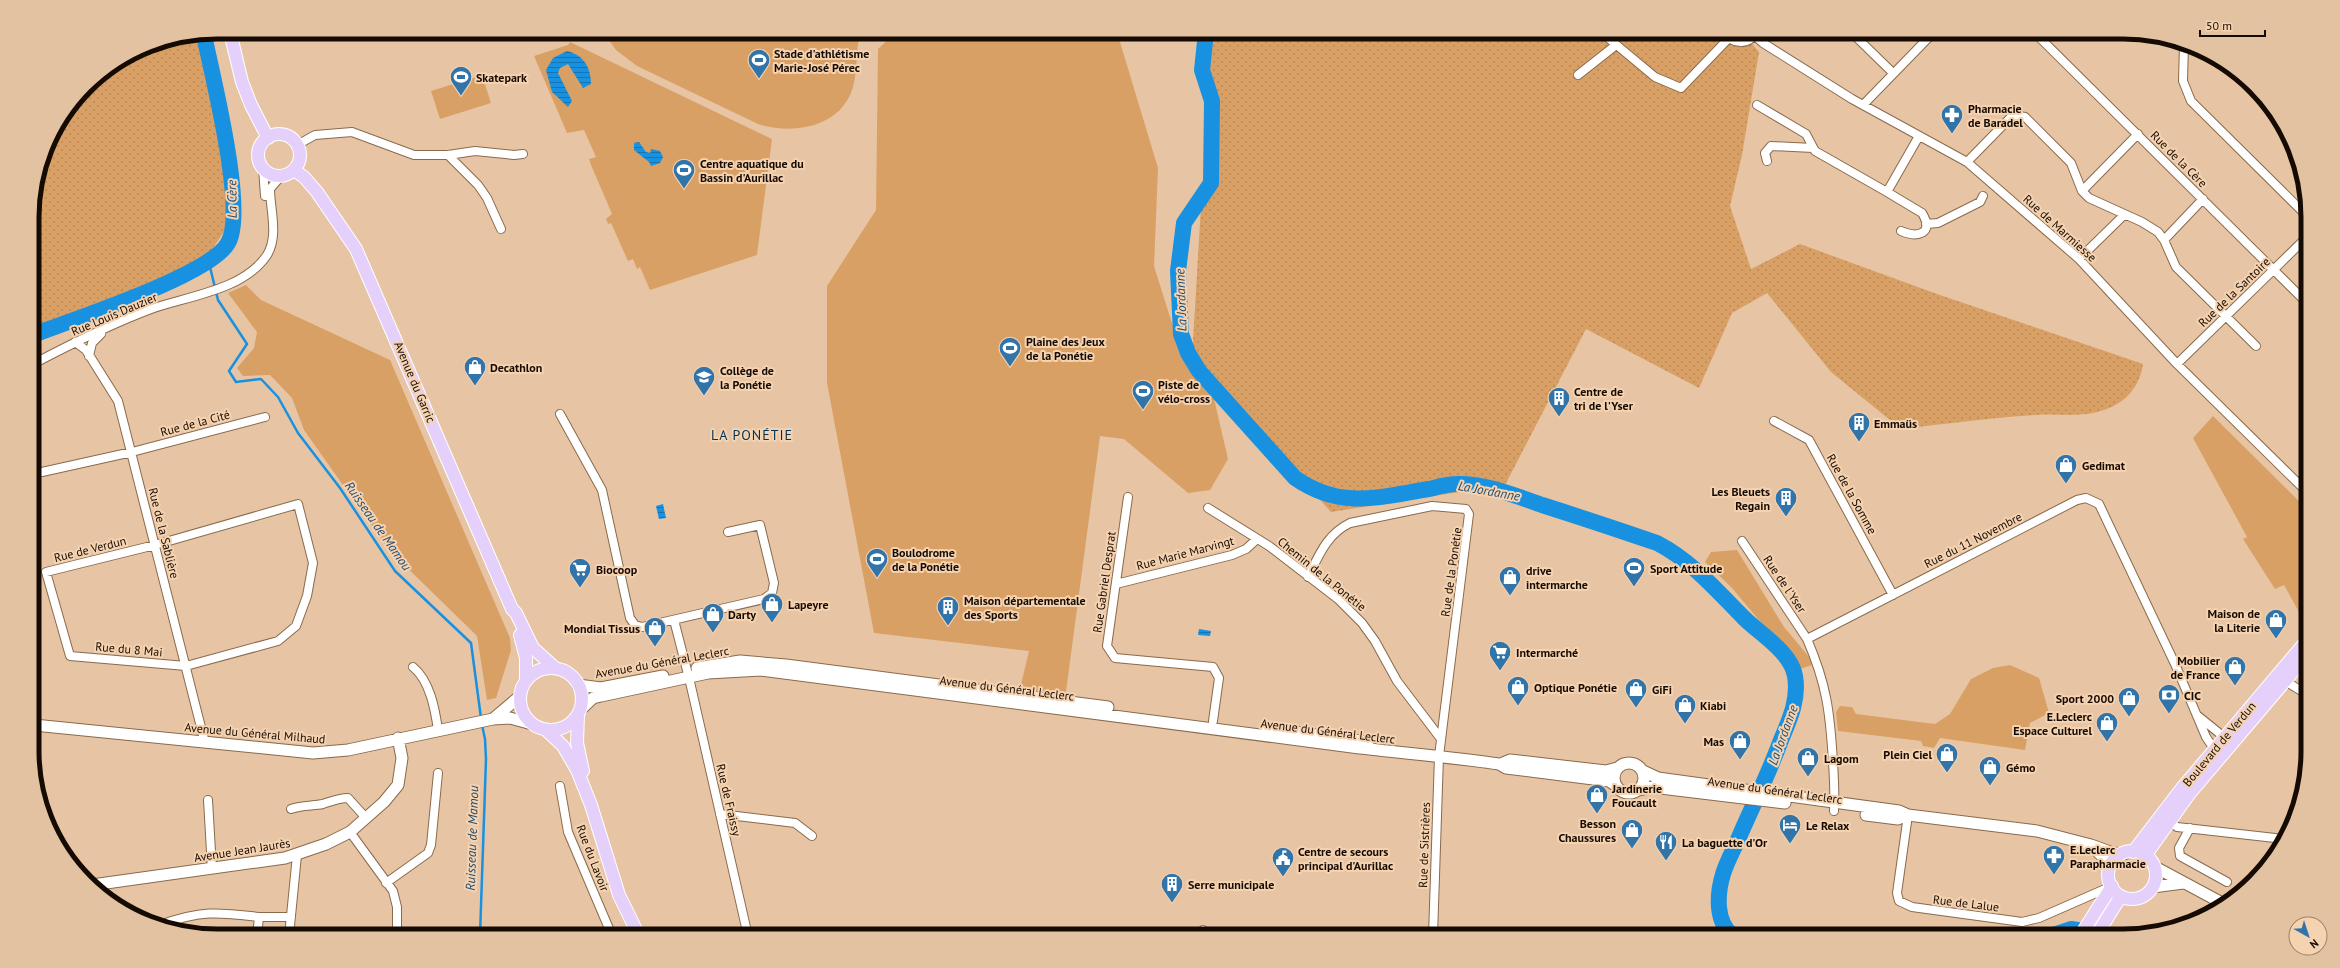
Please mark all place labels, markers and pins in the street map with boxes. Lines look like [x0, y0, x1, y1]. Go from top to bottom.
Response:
place label: Stade d'athlétisme Marie-José Pérec [774, 46, 869, 75]
sports icon: Stade d'athlétisme Marie-José Pérec [746, 47, 772, 80]
sports icon: Skatepark [448, 64, 474, 97]
place label: Skatepark [476, 70, 527, 85]
place label: Pharmacie de Baradel [1968, 101, 2023, 130]
pharmacy icon: Pharmacie de Baradel [1939, 102, 1965, 135]
place label: Centre aquatique du Bassin d'Aurillac [700, 156, 804, 185]
sports icon: Centre aquatique du Bassin d'Aurillac [671, 157, 697, 190]
place label: Plaine des Jeux de la Ponétie [1026, 334, 1105, 363]
sports icon: Plaine des Jeux de la Ponétie [997, 335, 1023, 368]
shop icon: Decathlon [462, 354, 488, 387]
place label: Decathlon [490, 360, 542, 375]
place label: Collège de la Ponétie [720, 363, 774, 392]
school or university icon: Collège de la Ponétie [691, 364, 717, 397]
place label: Piste de vélo-cross [1157, 377, 1210, 406]
sports icon: Piste de vélo-cross [1130, 378, 1156, 411]
place label: Centre de tri de l'Yser [1574, 384, 1634, 413]
building icon: Centre de tri de l'Yser [1546, 385, 1572, 418]
building icon: Emmaüs [1846, 410, 1872, 443]
place label: Emmaüs [1874, 416, 1917, 431]
shop icon: Gedimat [2053, 452, 2079, 485]
place label: Gedimat [2082, 458, 2126, 473]
place label: Les Bleuets Regain [1712, 484, 1770, 513]
building icon: Les Bleuets Regain [1773, 485, 1799, 518]
place label: Boulodrome de la Ponétie [892, 545, 959, 574]
sports icon: Boulodrome de la Ponétie [864, 546, 890, 579]
sports icon: Sport Attitude [1621, 555, 1647, 588]
supermarket icon: Biocoop [567, 556, 593, 589]
place label: Sport Attitude [1650, 561, 1722, 576]
place label: Biocoop [596, 562, 638, 577]
place label: drive intermarche [1526, 563, 1588, 592]
shop icon: drive intermarche [1497, 564, 1523, 597]
shop icon: Lapeyre [759, 591, 785, 624]
place label: Maison départementale des Sports [964, 593, 1086, 622]
building icon: Maison départementale des Sports [935, 594, 961, 627]
place label: Lapeyre [788, 597, 829, 612]
shop icon: Darty [700, 601, 726, 634]
place label: Maison de la Literie [2208, 606, 2260, 635]
place label: Darty [728, 607, 756, 622]
shop icon: Maison de la Literie [2263, 607, 2289, 640]
shop icon: Mondial Tissus [642, 615, 668, 648]
place label: Mondial Tissus [564, 621, 640, 636]
supermarket icon: Intermarché [1487, 639, 1513, 672]
place label: Intermarché [1516, 645, 1578, 660]
place label: Mobilier de France [2171, 653, 2221, 682]
shop icon: Mobilier de France [2222, 654, 2248, 687]
shop icon: Optique Ponétie [1505, 674, 1531, 707]
shop icon: GiFi [1623, 676, 1649, 709]
place label: Optique Ponétie [1534, 680, 1617, 695]
place label: GiFi [1652, 682, 1672, 697]
bank icon: CIC [2156, 682, 2182, 715]
shop icon: Sport 2000 [2116, 685, 2142, 718]
place label: CIC [2184, 688, 2201, 703]
place label: Sport 2000 [2056, 691, 2114, 706]
shop icon: Kiabi [1672, 692, 1698, 725]
place label: Kiabi [1700, 698, 1726, 713]
place label: E.Leclerc Espace Culturel [2013, 709, 2092, 738]
shop icon: E.Leclerc Espace Culturel [2094, 710, 2120, 743]
shop icon: Mas [1727, 728, 1753, 761]
place label: Mas [1703, 734, 1724, 749]
shop icon: Plein Ciel [1934, 741, 1960, 774]
shop icon: Lagom [1795, 745, 1821, 778]
place label: Plein Ciel [1883, 747, 1932, 762]
place label: Lagom [1824, 751, 1859, 766]
shop icon: Gémo [1977, 754, 2003, 787]
place label: Gémo [2006, 760, 2036, 775]
place label: Jardinerie Foucault [1611, 781, 1662, 810]
shop icon: Jardinerie Foucault [1584, 782, 1610, 815]
hotel icon: Le Relax [1777, 812, 1803, 845]
place label: Besson Chaussures [1558, 816, 1616, 845]
shop icon: Besson Chaussures [1619, 817, 1645, 850]
place label: Le Relax [1806, 818, 1850, 833]
restaurant icon: La baguette d'Or [1653, 829, 1679, 862]
place label: La baguette d'Or [1682, 835, 1768, 850]
place label: E.Leclerc Parapharmacie [2070, 842, 2146, 871]
pharmacy icon: E.Leclerc Parapharmacie [2041, 843, 2067, 876]
place label: Centre de secours principal d'Aurillac [1298, 844, 1393, 873]
public building icon: Centre de secours principal d'Aurillac [1270, 845, 1296, 878]
building icon: Serre municipale [1159, 871, 1185, 904]
place label: Serre municipale [1188, 877, 1274, 892]

